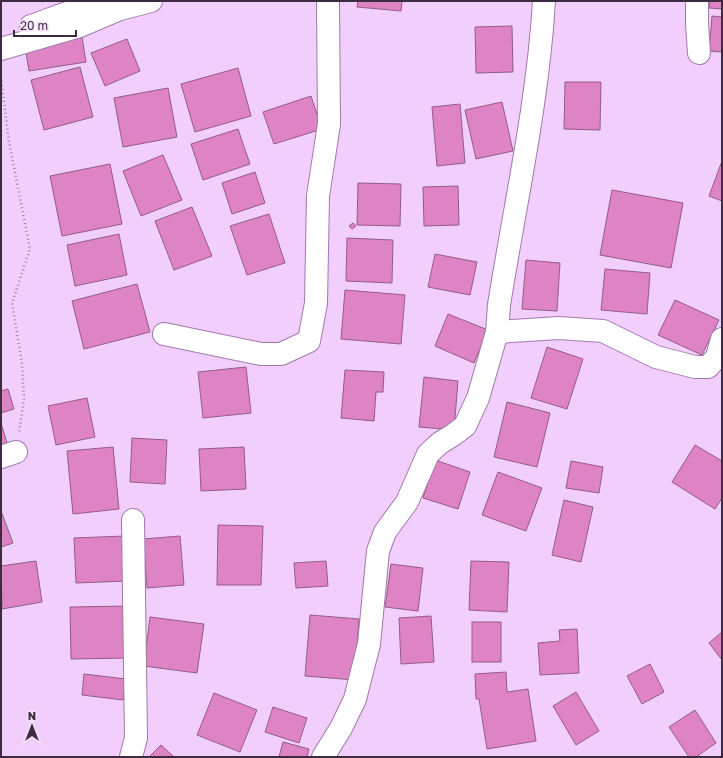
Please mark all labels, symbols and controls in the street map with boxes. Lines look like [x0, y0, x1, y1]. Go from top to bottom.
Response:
scale bar [14, 12, 76, 38]
text: 20 m [20, 18, 48, 33]
north arrow [12, 706, 52, 746]
text: N [28, 709, 36, 722]

